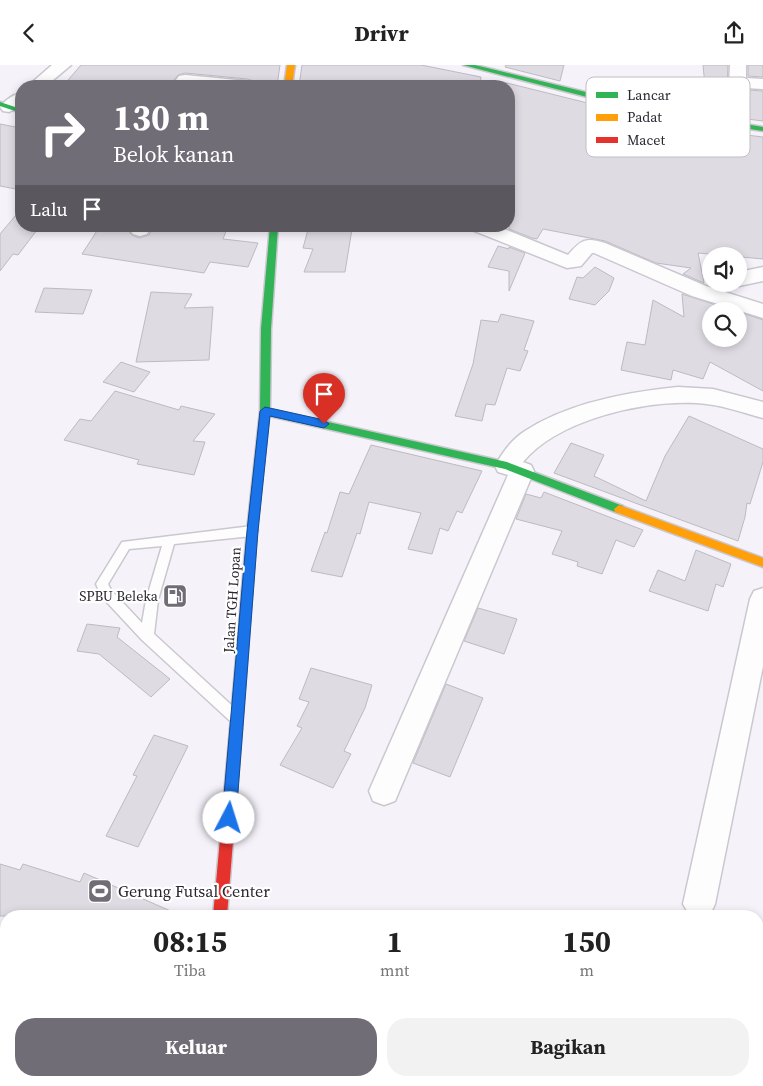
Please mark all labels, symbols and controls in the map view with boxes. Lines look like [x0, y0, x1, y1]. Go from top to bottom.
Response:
text: Drivr [354, 18, 409, 48]
icon: back [15, 19, 43, 47]
icon: share [720, 19, 748, 47]
legend [586, 77, 750, 157]
text: Lancar [627, 85, 671, 105]
text: 130 m [113, 94, 209, 142]
icon: right [30, 100, 95, 165]
text: Padat [627, 107, 662, 127]
text: Macet [627, 130, 665, 150]
text: Belok kanan [113, 139, 234, 169]
icon: arrive [78, 195, 106, 223]
text: Lalu [30, 196, 68, 222]
map controls [702, 247, 747, 347]
button: sound [702, 247, 747, 292]
button: search [702, 302, 747, 347]
pin [303, 373, 345, 424]
icon: arrive [310, 380, 338, 408]
street label: Jalan TGH Lopan [218, 546, 246, 655]
fuel station icon: SPBU Beleka [162, 583, 188, 609]
place label: SPBU Beleka [79, 586, 159, 606]
position arrow [202, 791, 254, 843]
sports icon: Gerung Futsal Center [87, 878, 113, 904]
place label: Gerung Futsal Center [118, 880, 270, 902]
text: 08:15 [153, 921, 227, 962]
text: 1 [387, 921, 403, 962]
text: 150 [562, 921, 611, 962]
text: Tiba [174, 959, 206, 981]
text: mnt [380, 959, 409, 981]
text: m [579, 959, 594, 981]
button: Keluar [15, 1018, 377, 1076]
button: Bagikan [387, 1018, 749, 1076]

